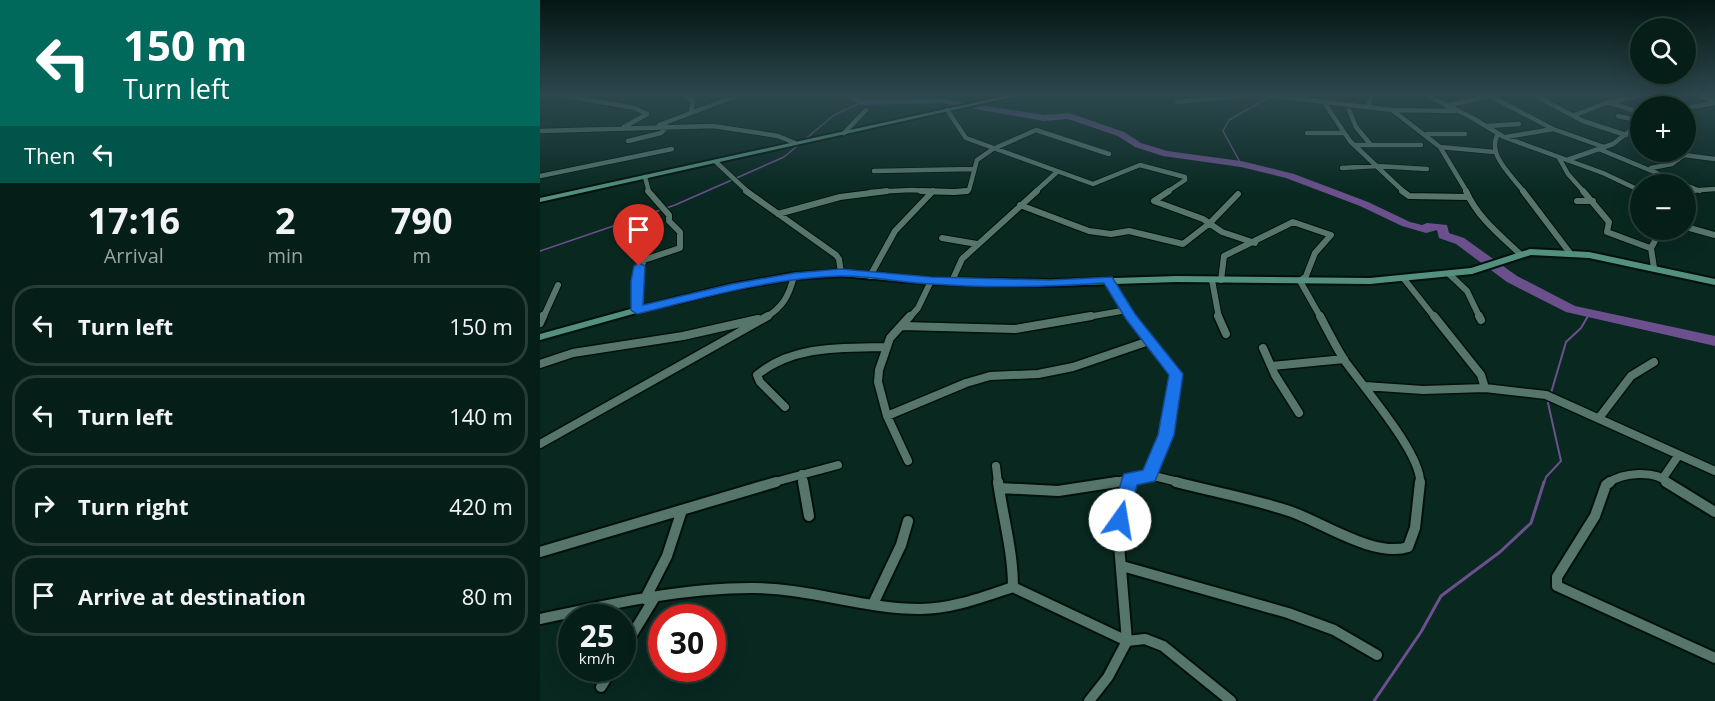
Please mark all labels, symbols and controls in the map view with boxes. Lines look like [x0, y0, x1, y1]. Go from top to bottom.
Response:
text: 150 m [123, 16, 247, 73]
map controls [1630, 18, 1696, 240]
button: search [1630, 18, 1696, 84]
icon: left [24, 24, 102, 102]
text: Turn left [123, 70, 230, 107]
button: + [1630, 96, 1696, 162]
icon: left [87, 138, 120, 171]
text: Then [24, 140, 75, 170]
button: − [1630, 174, 1696, 240]
text: 17:16 [87, 196, 180, 245]
text: 2 [275, 196, 296, 245]
text: 790 [391, 196, 453, 245]
pin [613, 204, 664, 266]
icon: arrive [622, 213, 655, 246]
text: Arrival [104, 242, 164, 269]
text: min [267, 242, 303, 269]
text: m [412, 242, 431, 269]
icon: left [27, 309, 60, 342]
text: Turn left [78, 311, 173, 341]
text: 150 m [449, 311, 513, 341]
icon: left [27, 399, 60, 432]
text: Turn left [78, 401, 173, 431]
text: 140 m [449, 401, 513, 431]
position arrow [1088, 488, 1152, 552]
icon: right [27, 489, 60, 522]
text: Turn right [78, 491, 189, 521]
text: 420 m [449, 491, 513, 521]
icon: arrive [27, 579, 60, 612]
text: Arrive at destination [78, 581, 306, 611]
text: 80 m [462, 581, 513, 611]
speed limit sign: 30 [648, 604, 726, 682]
text: 25 [580, 615, 614, 656]
text: km/h [579, 648, 615, 668]

